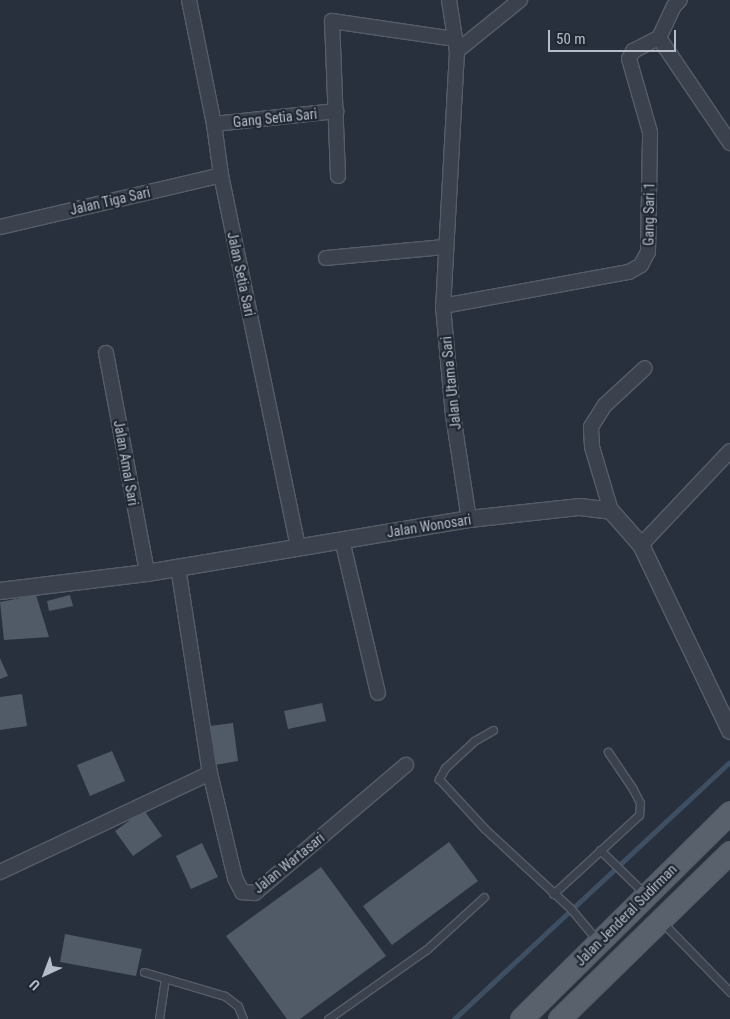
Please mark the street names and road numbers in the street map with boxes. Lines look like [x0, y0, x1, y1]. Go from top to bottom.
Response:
street label: Gang Setia Sari [232, 105, 318, 131]
street label: Gang Sari 1 [640, 182, 658, 246]
street label: Jalan Tiga Sari [68, 184, 152, 218]
street label: Jalan Setia Sari [224, 230, 258, 318]
street label: Jalan Utama Sari [438, 335, 464, 431]
street label: Jalan Amal Sari [110, 419, 142, 507]
street label: Jalan Wonosari [386, 511, 472, 541]
street label: Jalan Wartasari [250, 829, 328, 897]
street label: Jalan Jenderal Sudirman [572, 861, 680, 969]

